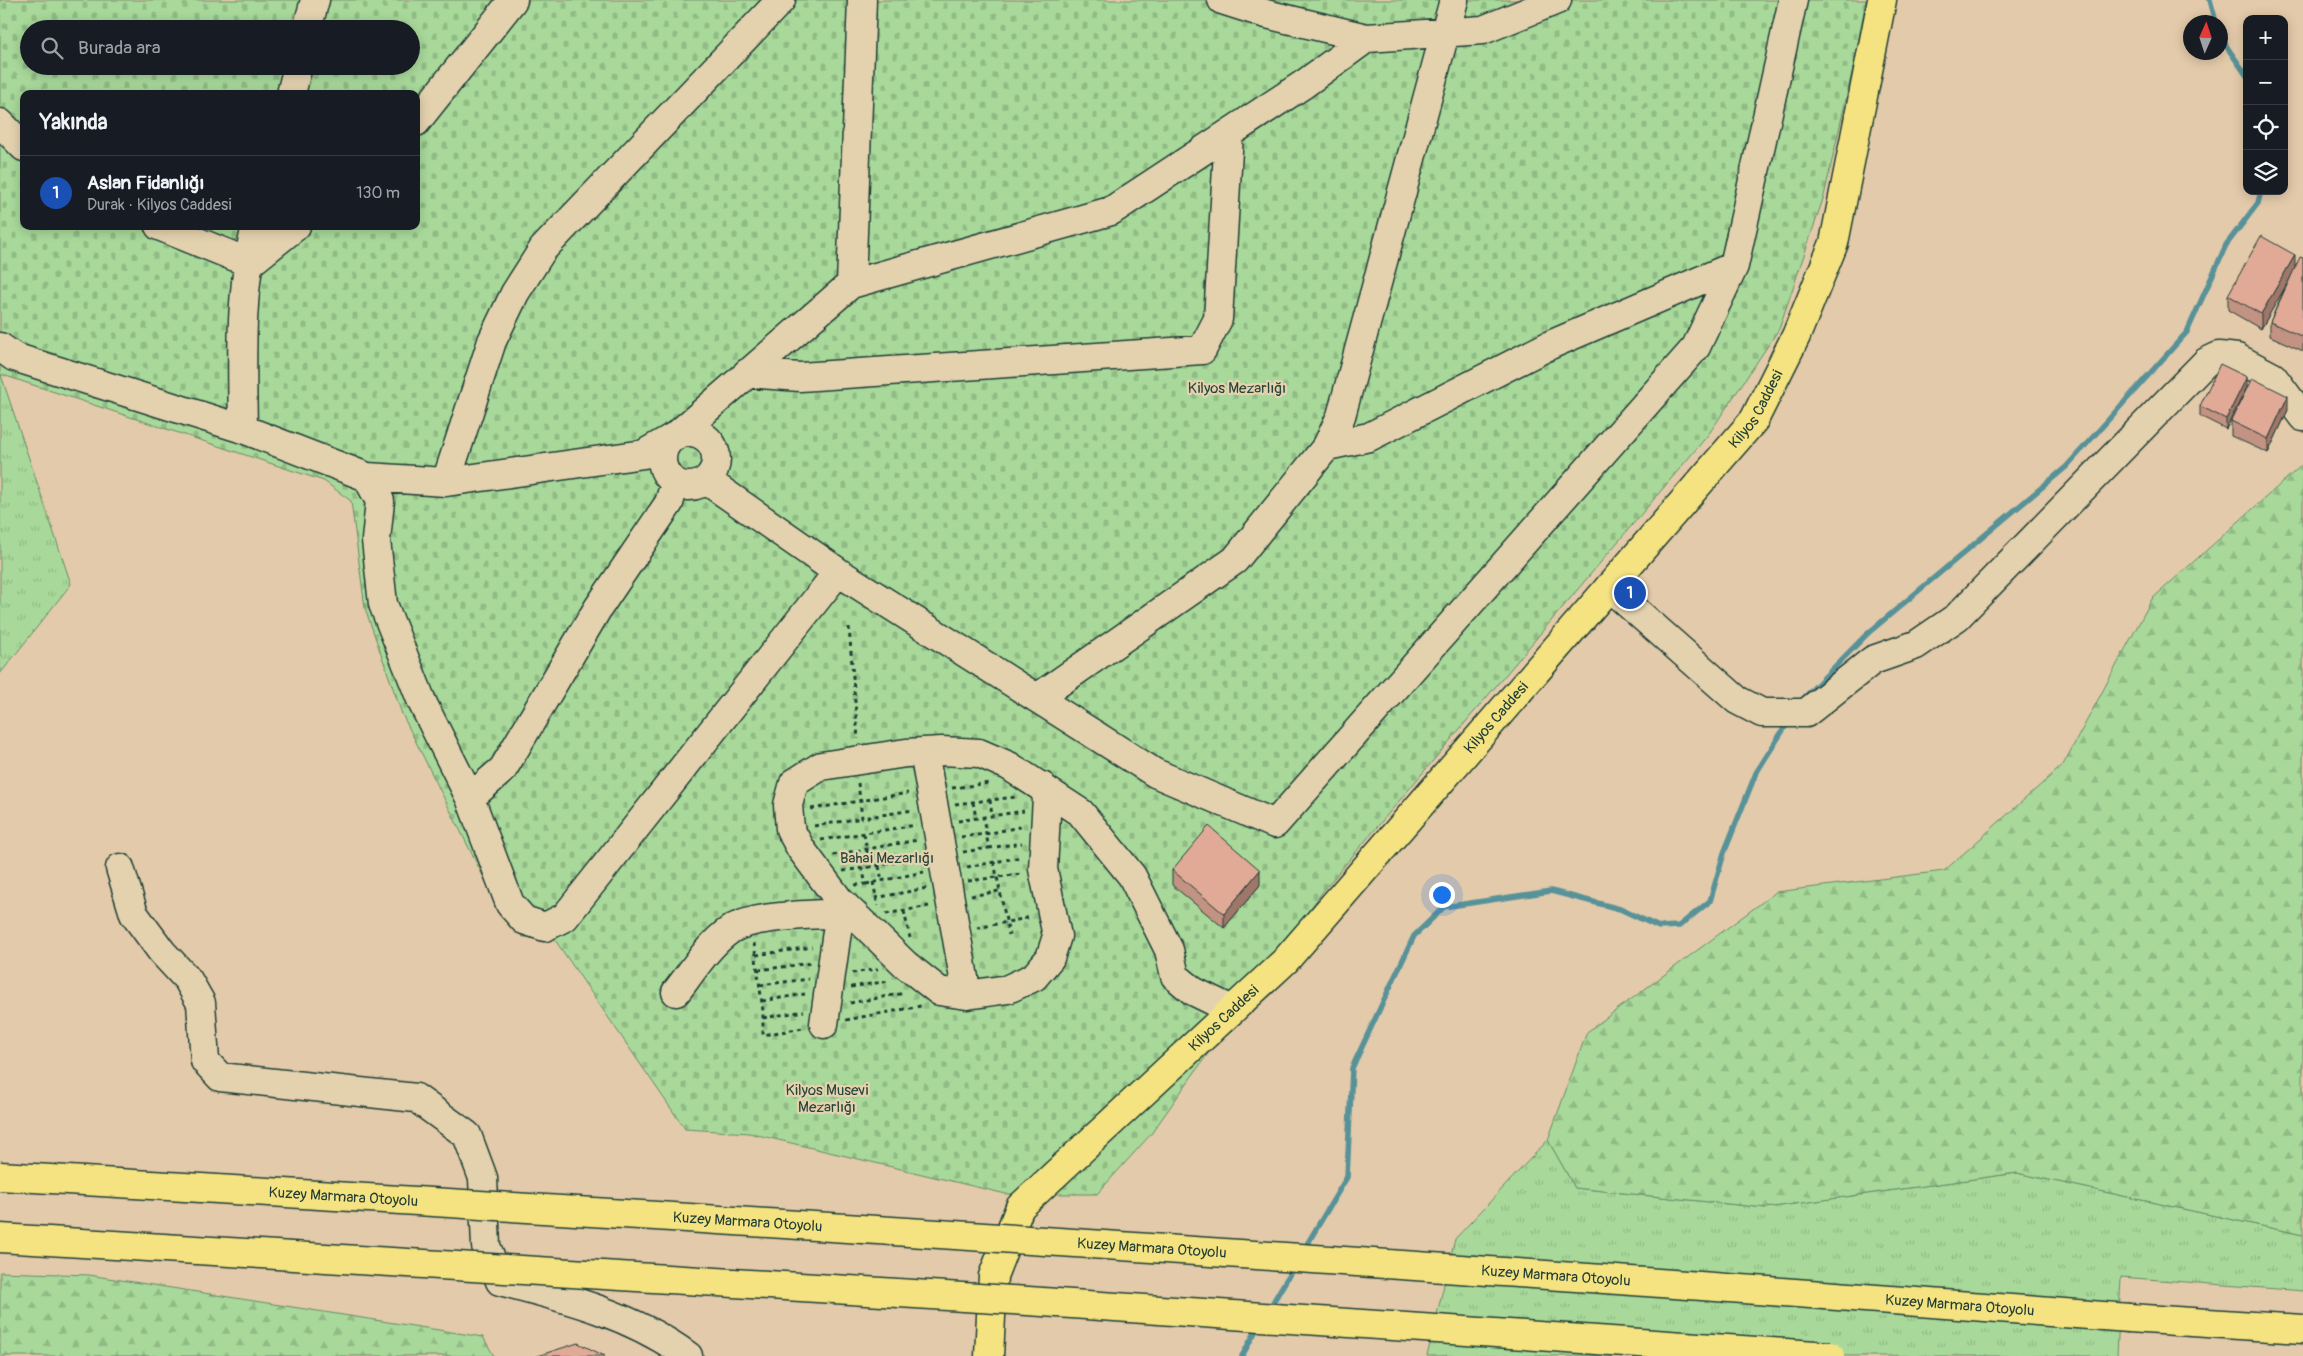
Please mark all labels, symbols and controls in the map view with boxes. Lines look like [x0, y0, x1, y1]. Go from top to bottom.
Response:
north arrow [2183, 15, 2228, 60]
map controls [2243, 15, 2288, 195]
button: + [2243, 15, 2288, 60]
search box [20, 20, 420, 75]
icon: search [38, 34, 66, 62]
text: Burada ara [78, 36, 161, 60]
button: − [2243, 60, 2288, 105]
button: locate [2243, 105, 2288, 150]
text: Yakında [40, 109, 107, 136]
button: layers [2243, 150, 2288, 195]
text: Aslan Fidanlığı [87, 171, 204, 195]
text: 1 [53, 183, 59, 203]
text: 130 m [356, 183, 400, 203]
text: Durak · Kilyos Caddesi [87, 195, 232, 215]
street label: Kilyos Caddesi [1724, 367, 1787, 452]
park label: Kilyos Mezarlığı [1188, 379, 1286, 398]
pin: 1 [1614, 574, 1646, 612]
street label: Kilyos Caddesi [1460, 678, 1532, 757]
park label: Bahai Mezarlığı [840, 849, 934, 868]
your location [1429, 882, 1455, 908]
street label: Kilyos Caddesi [1184, 981, 1263, 1055]
park label: Kilyos Musevi Mezarlığı [785, 1081, 869, 1117]
street label: Kuzey Marmara Otoyolu [268, 1183, 419, 1211]
street label: Kuzey Marmara Otoyolu [672, 1207, 823, 1236]
street label: Kuzey Marmara Otoyolu [1076, 1233, 1227, 1262]
street label: Kuzey Marmara Otoyolu [1480, 1261, 1631, 1290]
street label: Kuzey Marmara Otoyolu [1884, 1290, 2035, 1320]

